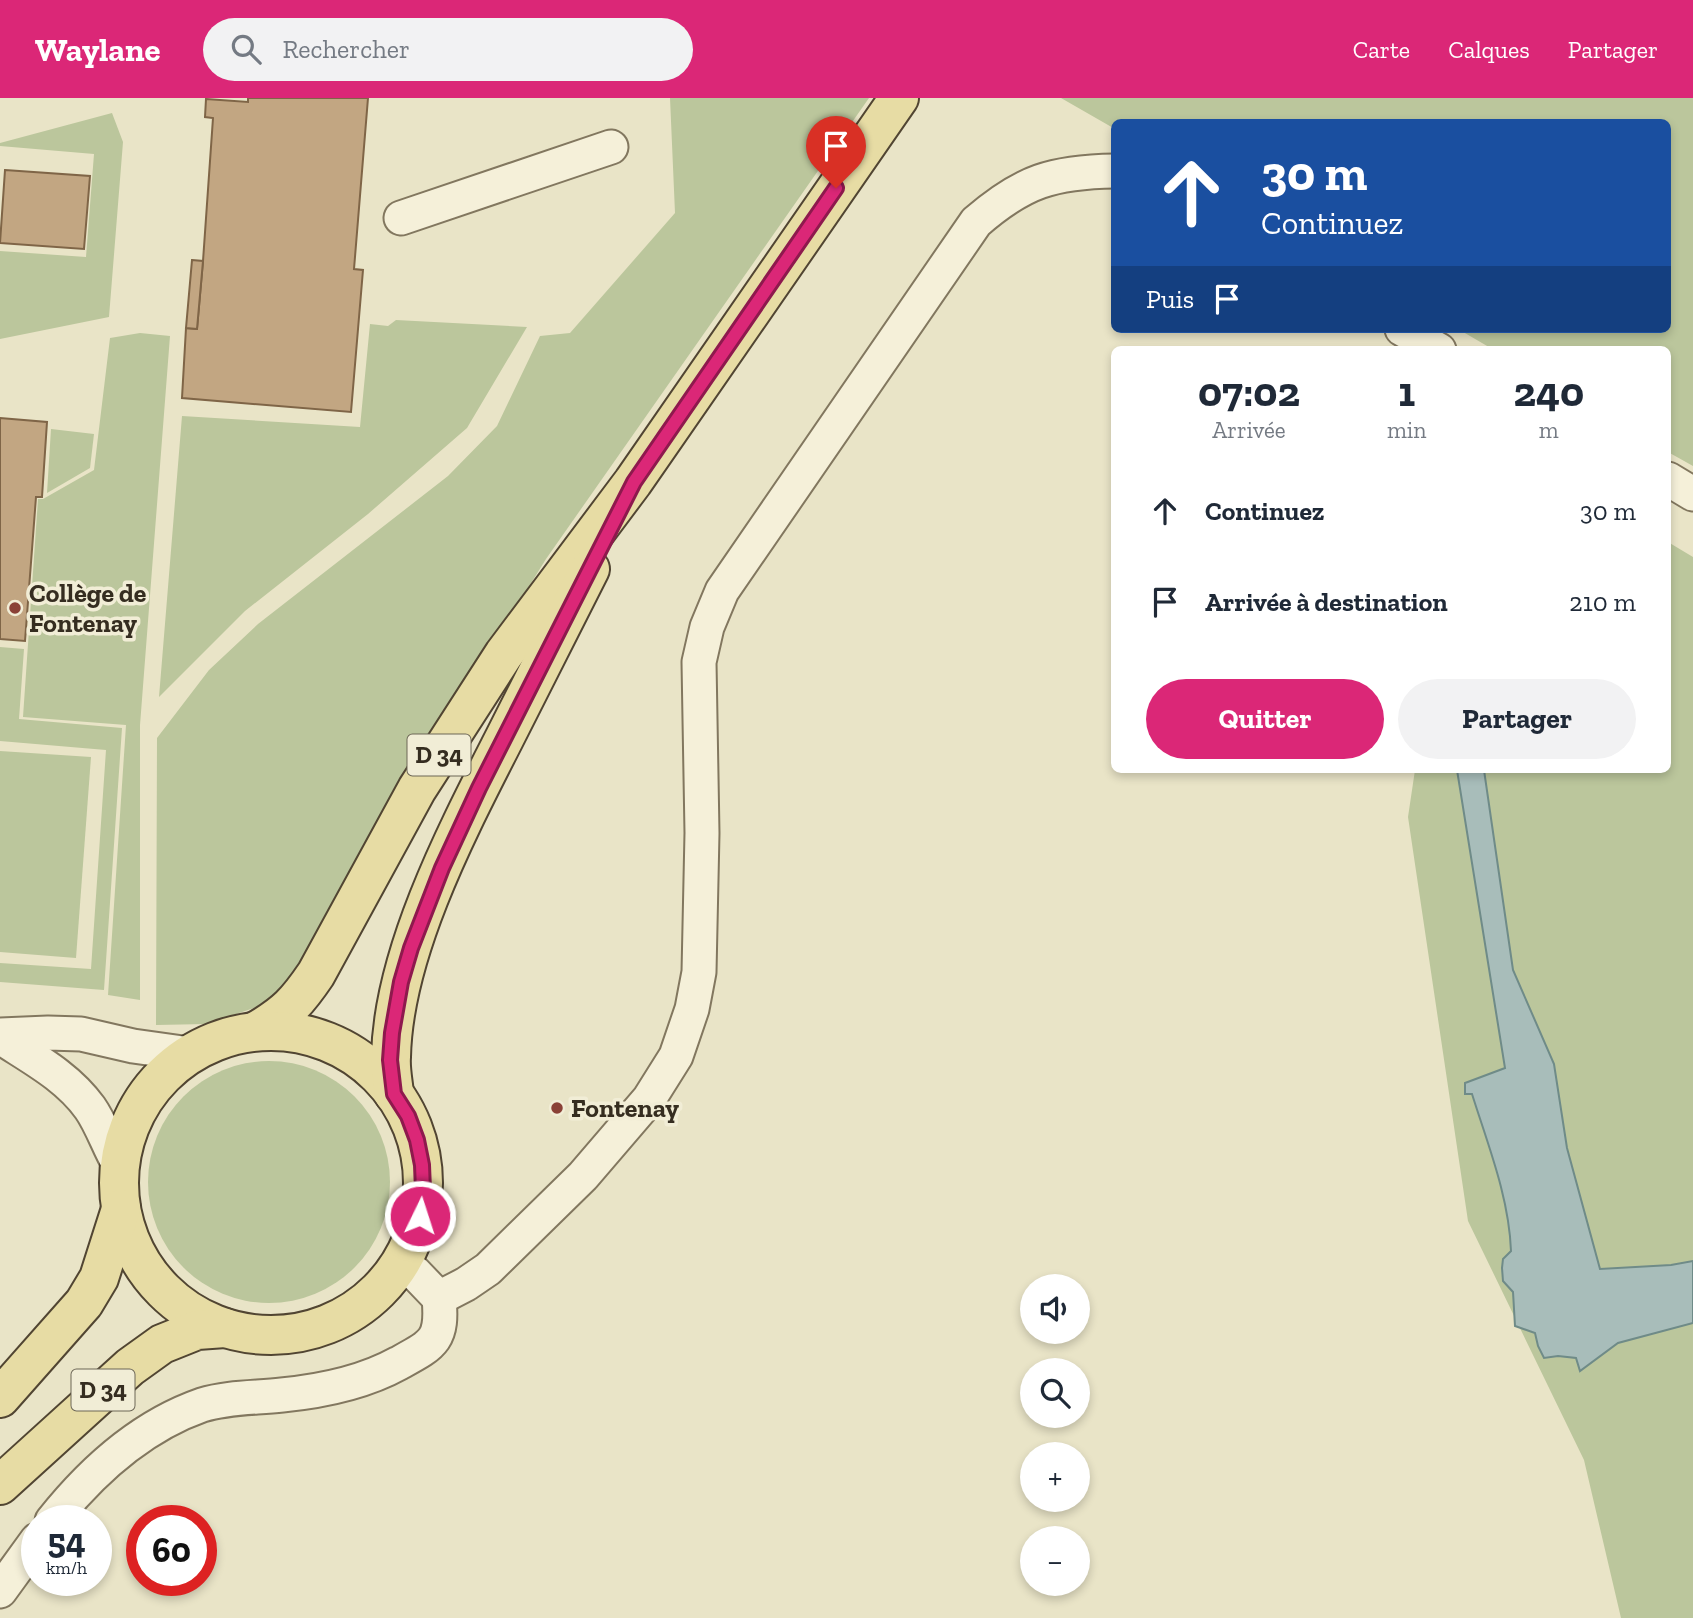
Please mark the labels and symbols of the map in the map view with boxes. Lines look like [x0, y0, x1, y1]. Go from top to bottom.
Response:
pin [806, 116, 866, 188]
place label: Collège de Fontenay [29, 577, 147, 639]
marker: Collège de Fontenay [7, 600, 23, 616]
road number: D 34 [408, 734, 471, 776]
place label: Fontenay [571, 1092, 679, 1124]
marker: Fontenay [549, 1100, 565, 1116]
position arrow [383, 1179, 457, 1253]
road number: D 34 [72, 1370, 134, 1410]
speed limit sign: 60 [126, 1505, 217, 1596]

